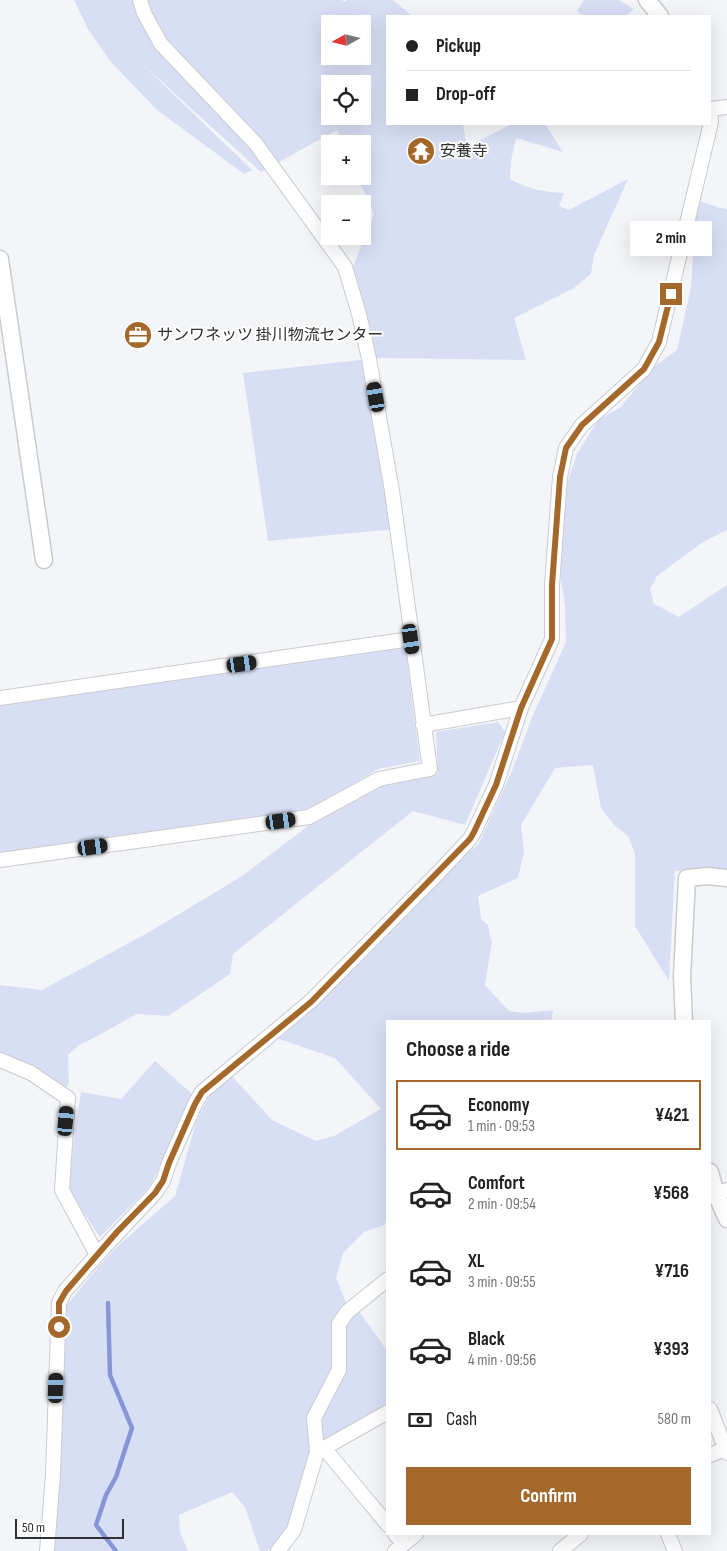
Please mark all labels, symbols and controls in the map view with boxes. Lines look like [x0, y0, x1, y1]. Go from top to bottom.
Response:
north arrow [321, 15, 371, 65]
map controls [321, 15, 371, 245]
text: Pickup [436, 35, 481, 58]
button: locate [321, 75, 371, 125]
text: Drop-off [436, 83, 496, 106]
button: + [321, 135, 371, 185]
temple icon: 安養寺 [406, 136, 436, 166]
place label: 安養寺 [440, 142, 488, 161]
button: − [321, 195, 371, 245]
callout: 2 min [630, 222, 712, 256]
text: 2 min [656, 229, 686, 248]
route end [660, 283, 682, 305]
office icon: サンワネッツ 掛川物流センター [123, 320, 153, 350]
place label: サンワネッツ 掛川物流センター [157, 326, 384, 345]
car [366, 381, 385, 413]
car [401, 623, 420, 655]
car [226, 654, 257, 674]
car [265, 811, 296, 831]
car [77, 837, 108, 857]
text: Choose a ride [406, 1036, 510, 1063]
icon: car [408, 1093, 453, 1138]
text: Economy [468, 1094, 530, 1117]
text: ¥421 [655, 1104, 689, 1127]
car [57, 1105, 74, 1137]
text: 1 min · 09:53 [468, 1117, 535, 1136]
icon: car [408, 1171, 453, 1216]
text: Comfort [468, 1172, 525, 1195]
text: ¥568 [653, 1182, 689, 1205]
text: 2 min · 09:54 [468, 1195, 536, 1214]
icon: car [408, 1249, 453, 1294]
text: XL [468, 1250, 484, 1273]
text: ¥716 [654, 1260, 689, 1283]
text: 3 min · 09:55 [468, 1273, 536, 1292]
route start [48, 1316, 70, 1338]
icon: car [408, 1327, 453, 1372]
text: Black [468, 1328, 505, 1351]
text: ¥393 [653, 1338, 689, 1361]
text: 4 min · 09:56 [468, 1351, 536, 1370]
car [47, 1373, 64, 1403]
icon: cash [406, 1406, 434, 1434]
text: Cash [446, 1408, 477, 1431]
text: 580 m [658, 1410, 691, 1429]
button: Confirm [406, 1467, 691, 1525]
scale bar [15, 1516, 124, 1539]
text: 50 m [22, 1519, 45, 1536]

